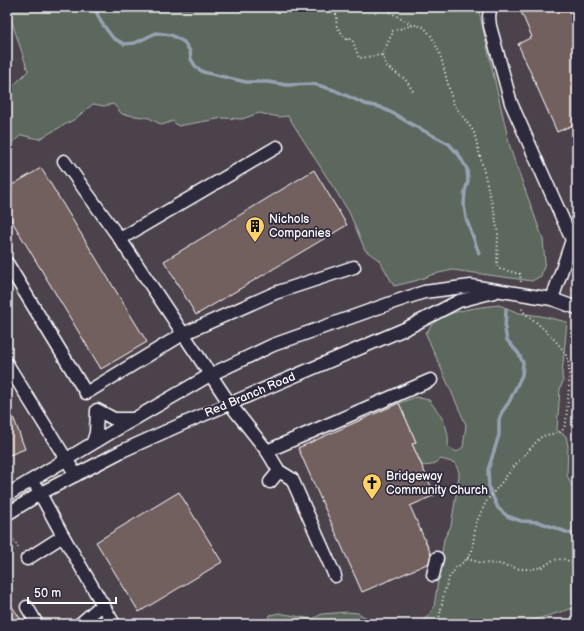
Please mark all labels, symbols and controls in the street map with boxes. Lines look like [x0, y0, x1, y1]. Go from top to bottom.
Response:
place label: Nichols Companies [269, 212, 331, 241]
building icon: Nichols Companies [244, 215, 266, 243]
street label: Red Branch Road [202, 369, 298, 421]
place label: Bridgeway Community Church [386, 469, 488, 498]
church icon: Bridgeway Community Church [361, 472, 383, 500]
scale bar [28, 579, 116, 605]
text: 50 m [34, 586, 61, 601]

